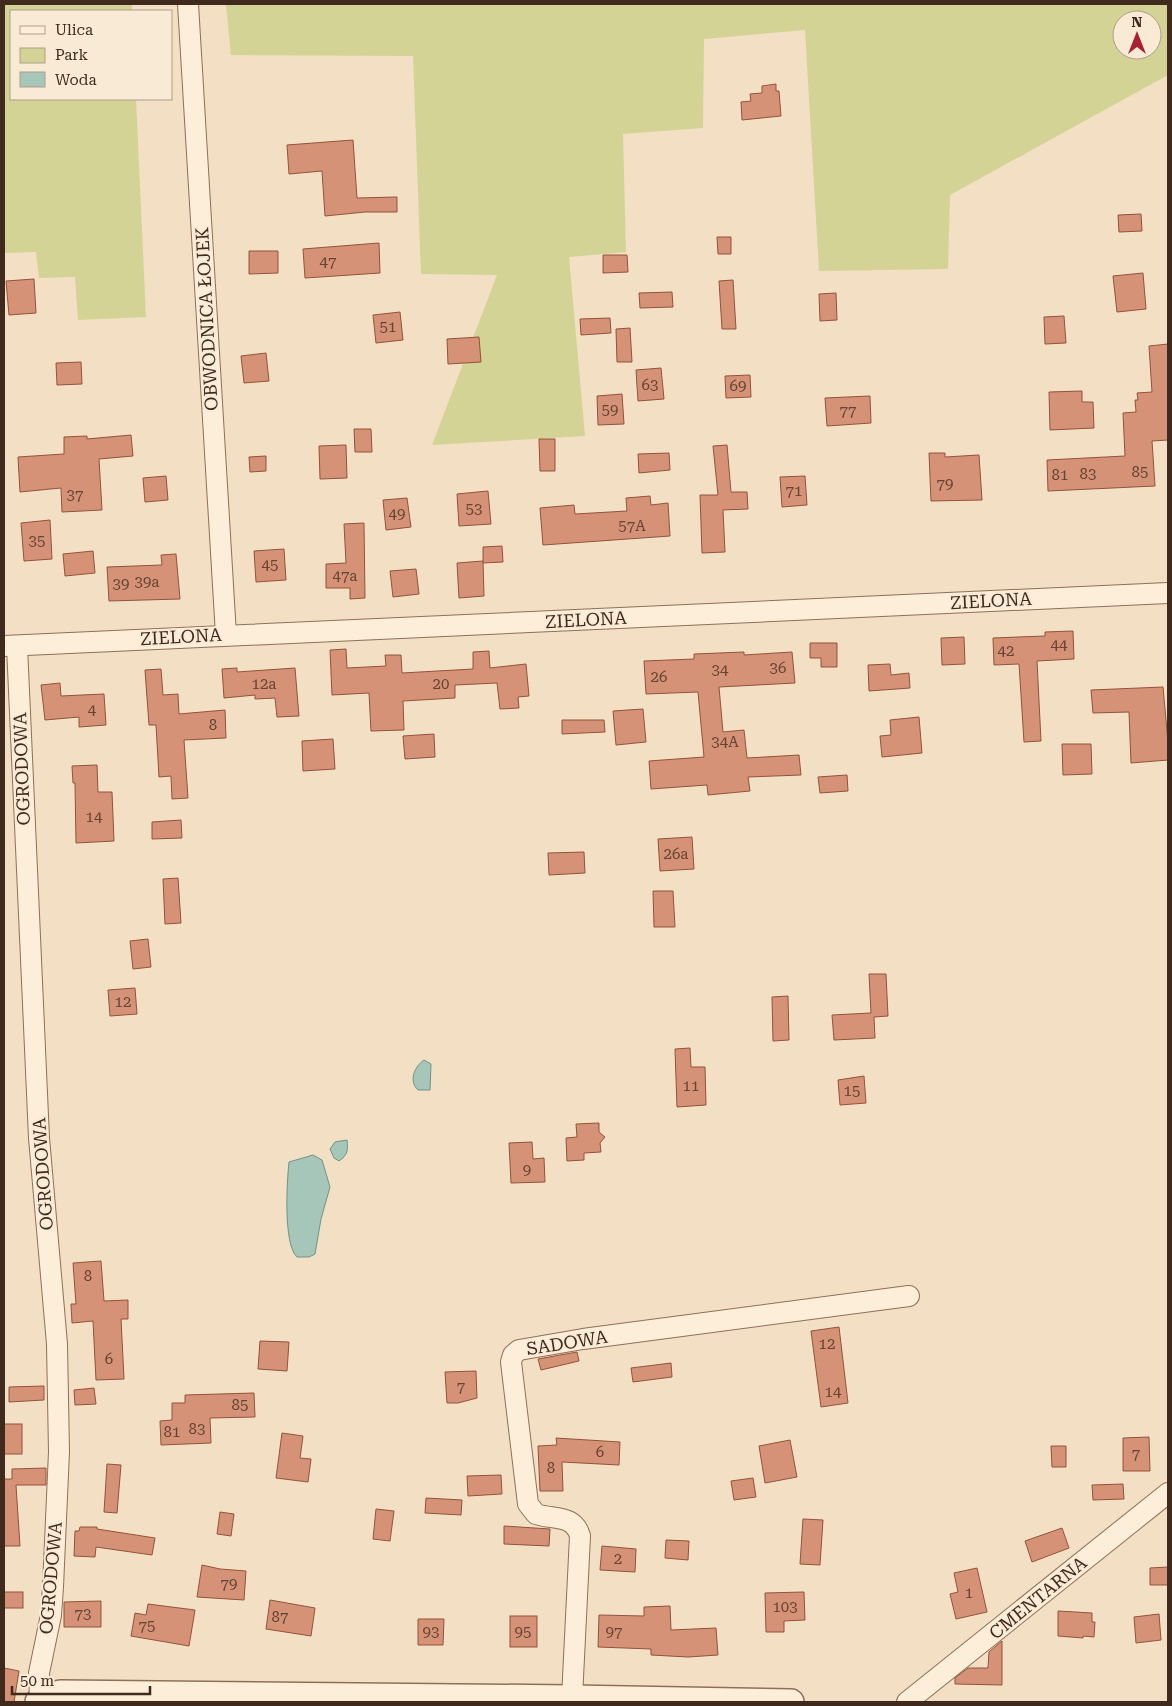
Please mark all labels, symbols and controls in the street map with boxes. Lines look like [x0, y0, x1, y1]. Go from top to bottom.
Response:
legend [10, 10, 172, 100]
north arrow [1112, 10, 1162, 60]
text: N [1132, 14, 1143, 30]
text: Ulica [55, 21, 93, 39]
text: Park [55, 46, 89, 64]
text: Woda [55, 71, 97, 89]
street label: OBWODNICA ŁOJEK [191, 227, 222, 411]
house number: 47 [320, 253, 336, 271]
house number: 51 [380, 318, 396, 336]
house number: 63 [642, 376, 658, 394]
house number: 69 [730, 377, 746, 395]
house number: 59 [602, 401, 618, 419]
house number: 77 [840, 402, 856, 420]
house number: 85 [1132, 463, 1148, 481]
house number: 83 [1080, 465, 1096, 483]
house number: 81 [1052, 466, 1068, 484]
house number: 79 [937, 475, 953, 493]
house number: 71 [786, 482, 802, 500]
house number: 37 [67, 486, 83, 504]
house number: 53 [466, 500, 482, 518]
house number: 49 [389, 505, 405, 523]
house number: 57A [618, 517, 646, 535]
house number: 35 [29, 532, 45, 550]
house number: 45 [262, 556, 278, 574]
house number: 47a [333, 567, 357, 585]
house number: 39a [135, 573, 159, 591]
house number: 39 [113, 575, 129, 593]
street label: ZIELONA [950, 588, 1033, 613]
street label: ZIELONA [545, 607, 628, 632]
street label: ZIELONA [140, 624, 223, 649]
house number: 44 [1051, 636, 1068, 654]
house number: 42 [998, 642, 1014, 660]
house number: 36 [770, 659, 786, 677]
house number: 34 [712, 661, 729, 679]
house number: 26 [651, 668, 667, 686]
house number: 12a [252, 675, 276, 693]
house number: 20 [433, 675, 449, 693]
house number: 4 [88, 701, 97, 719]
street label: OGRODOWA [9, 712, 34, 826]
house number: 8 [209, 716, 217, 734]
house number: 34A [711, 733, 739, 751]
house number: 14 [86, 808, 103, 826]
house number: 26a [664, 845, 688, 863]
house number: 12 [115, 993, 131, 1011]
house number: 11 [683, 1077, 699, 1095]
house number: 15 [844, 1082, 860, 1100]
street label: OGRODOWA [28, 1116, 57, 1231]
house number: 9 [523, 1161, 531, 1179]
house number: 8 [84, 1267, 92, 1285]
street label: SADOWA [525, 1326, 609, 1359]
house number: 12 [819, 1335, 835, 1353]
house number: 6 [105, 1350, 113, 1368]
house number: 7 [457, 1378, 465, 1396]
house number: 14 [825, 1383, 842, 1401]
house number: 85 [232, 1396, 248, 1414]
house number: 83 [189, 1420, 205, 1438]
house number: 81 [164, 1423, 180, 1441]
house number: 6 [596, 1443, 604, 1461]
house number: 7 [1132, 1445, 1140, 1463]
house number: 8 [547, 1459, 555, 1477]
street label: OGRODOWA [35, 1520, 66, 1635]
house number: 2 [614, 1550, 622, 1568]
street label: CMENTARNA [985, 1552, 1091, 1643]
house number: 79 [221, 1575, 237, 1593]
house number: 1 [965, 1584, 973, 1602]
house number: 103 [772, 1598, 798, 1616]
house number: 73 [75, 1605, 91, 1623]
house number: 87 [272, 1608, 288, 1626]
house number: 75 [139, 1617, 155, 1635]
house number: 93 [423, 1623, 439, 1641]
house number: 95 [515, 1623, 531, 1641]
house number: 97 [606, 1623, 622, 1641]
scale bar [12, 1664, 150, 1696]
text: 50 m [20, 1672, 55, 1690]

